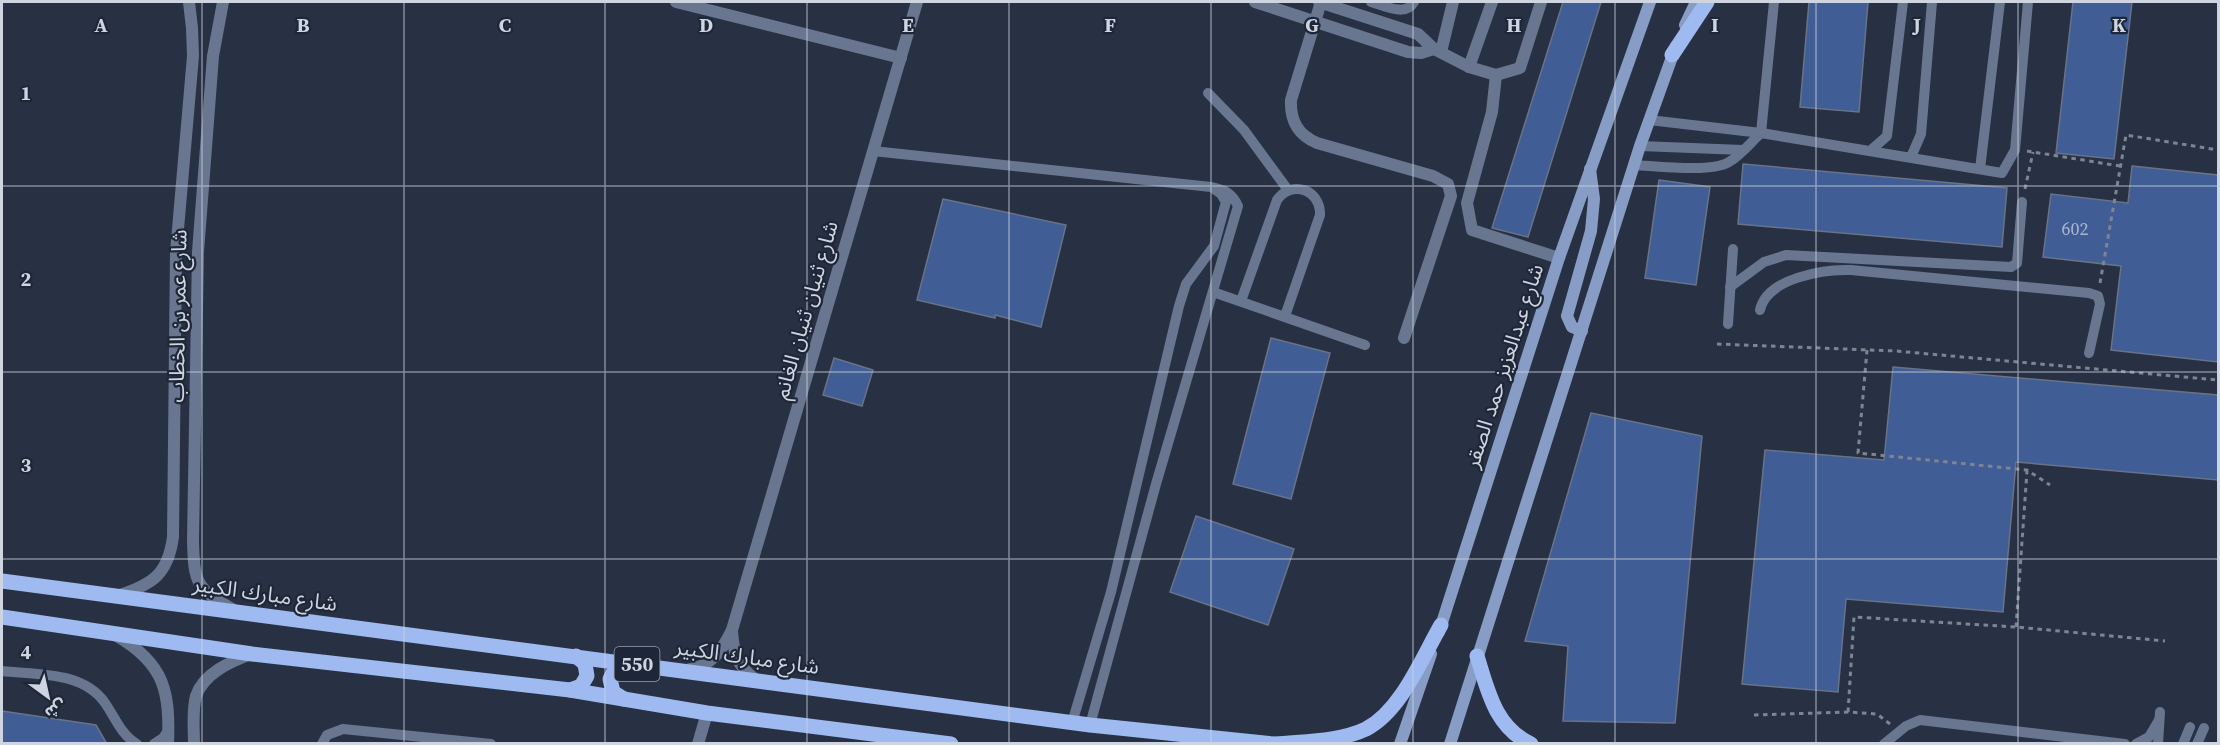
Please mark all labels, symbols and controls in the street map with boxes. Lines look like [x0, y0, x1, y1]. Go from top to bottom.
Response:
text: A [94, 11, 108, 39]
text: B [296, 11, 310, 39]
text: C [499, 11, 511, 39]
text: D [699, 11, 713, 39]
text: E [902, 11, 914, 39]
text: F [1104, 11, 1116, 39]
text: G [1305, 11, 1319, 39]
text: H [1506, 11, 1522, 39]
text: I [1711, 11, 1719, 39]
text: J [1911, 11, 1921, 39]
text: K [2112, 11, 2126, 39]
text: 1 [21, 79, 31, 107]
house number: 602 [2062, 216, 2089, 241]
street label: شارع ثنيان ثنيان الغانم [766, 217, 846, 403]
street label: شارع عمر بن الخطاب [161, 229, 195, 403]
street label: شارع عبدالعزيز حمد الصقر [1457, 260, 1551, 473]
text: 2 [21, 265, 32, 293]
text: 3 [21, 451, 32, 479]
street label: شارع مبارك الكبير [190, 569, 339, 619]
street label: شارع مبارك الكبير [672, 632, 821, 682]
text: 4 [21, 638, 32, 666]
road number: 550 [614, 647, 660, 681]
north arrow [18, 667, 78, 727]
text: ش [41, 694, 71, 725]

